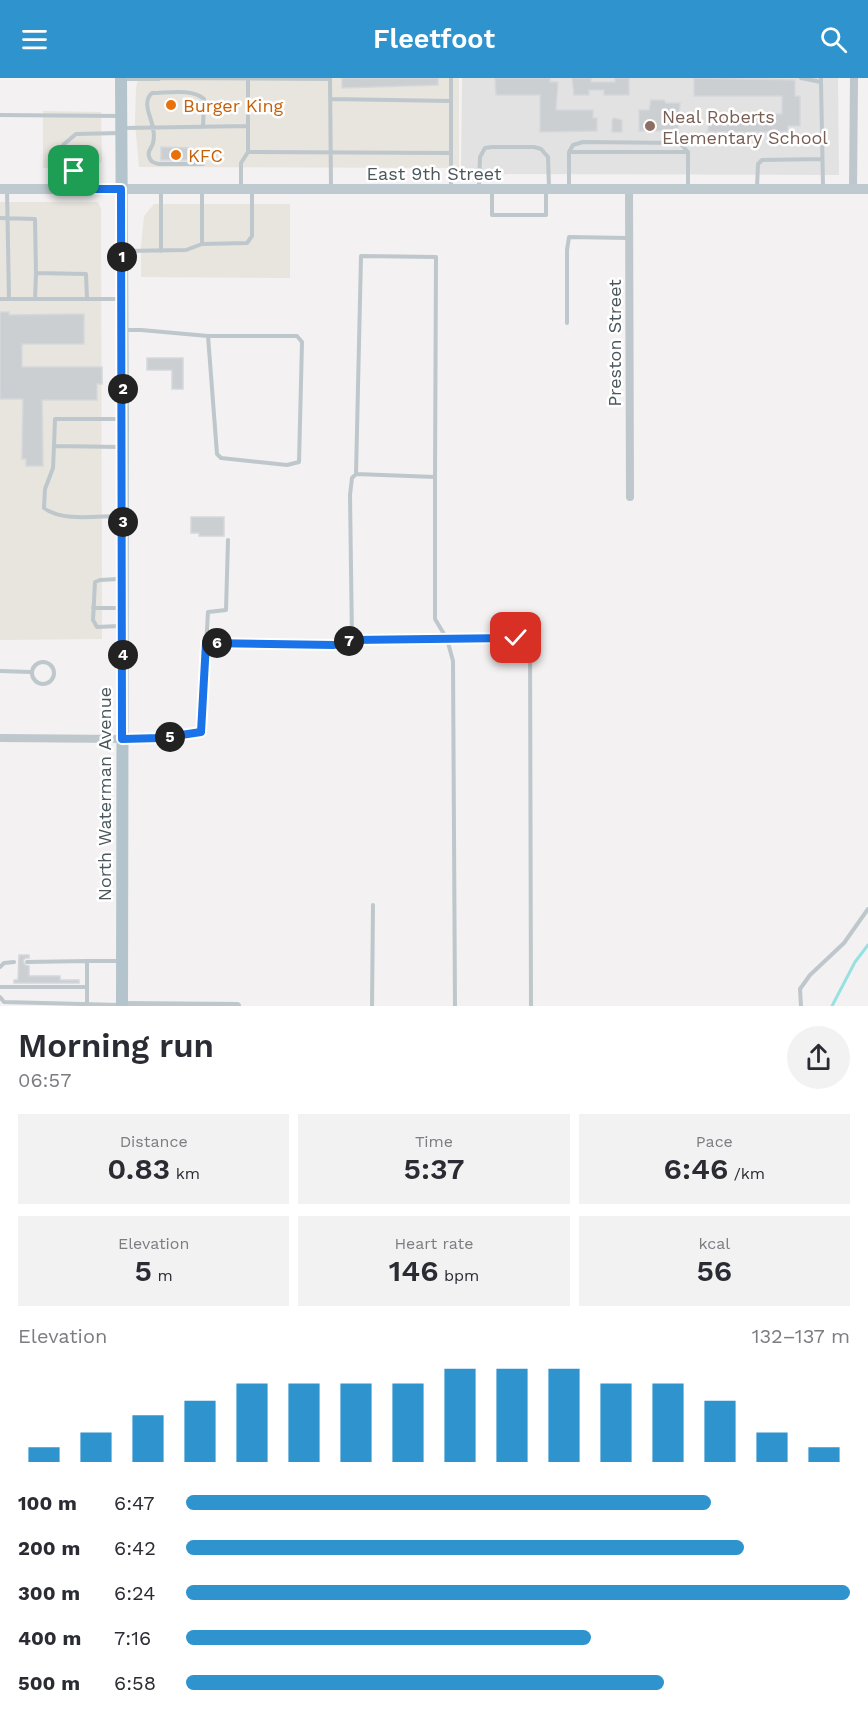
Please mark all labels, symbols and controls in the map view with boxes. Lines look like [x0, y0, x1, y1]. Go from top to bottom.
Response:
icon: menu [18, 23, 51, 56]
text: Fleetfoot [373, 23, 495, 55]
icon: search [817, 23, 850, 56]
place label: Burger King [183, 95, 284, 116]
marker: Burger King [164, 98, 178, 112]
place label: Neal Roberts Elementary School [662, 106, 828, 148]
marker: Neal Roberts Elementary School [643, 119, 657, 133]
pin [48, 145, 99, 196]
place label: KFC [188, 145, 223, 166]
marker: KFC [169, 148, 183, 162]
icon: arrive [57, 154, 90, 187]
street label: East 9th Street [367, 163, 502, 184]
pin: 1 [107, 242, 137, 272]
text: 1 [119, 247, 125, 266]
street label: Preston Street [604, 279, 625, 407]
pin: 2 [108, 374, 138, 404]
text: 2 [118, 379, 128, 398]
pin: 3 [108, 507, 138, 537]
text: 3 [118, 512, 128, 531]
pin [490, 612, 541, 663]
icon: check [499, 621, 532, 654]
pin: 7 [334, 626, 364, 656]
pin: 6 [202, 628, 232, 658]
text: 7 [344, 631, 354, 650]
text: 6 [212, 633, 222, 652]
pin: 4 [108, 640, 138, 670]
text: 4 [118, 645, 128, 664]
street label: North Waterman Avenue [94, 687, 115, 901]
pin: 5 [155, 722, 185, 752]
text: 5 [165, 727, 175, 746]
text: Morning run [18, 1026, 214, 1065]
button: share [787, 1026, 850, 1089]
text: 06:57 [18, 1068, 71, 1092]
text: Distance [120, 1132, 188, 1151]
text: Time [415, 1132, 453, 1151]
text: Pace [696, 1132, 733, 1151]
text: 0.83 [107, 1151, 170, 1186]
text: 5:37 [404, 1151, 464, 1186]
text: 6:46 [664, 1151, 728, 1186]
text: km [170, 1164, 200, 1183]
text: /km [728, 1164, 765, 1183]
text: Elevation [118, 1234, 189, 1253]
text: Heart rate [394, 1234, 474, 1253]
text: kcal [698, 1234, 730, 1253]
text: 5 [135, 1253, 152, 1288]
text: 146 [389, 1253, 439, 1288]
text: 56 [696, 1253, 732, 1288]
text: m [152, 1266, 173, 1285]
text: bpm [439, 1266, 479, 1285]
text: Elevation [18, 1324, 107, 1348]
text: 132–137 m [752, 1324, 850, 1348]
text: 100 m [18, 1491, 77, 1515]
text: 6:47 [114, 1491, 155, 1515]
text: 200 m [18, 1536, 80, 1560]
text: 6:42 [114, 1536, 156, 1560]
text: 300 m [18, 1581, 80, 1605]
text: 6:24 [114, 1581, 155, 1605]
text: 400 m [18, 1626, 81, 1650]
text: 7:16 [114, 1626, 151, 1650]
text: 500 m [18, 1671, 80, 1695]
text: 6:58 [114, 1671, 156, 1695]

